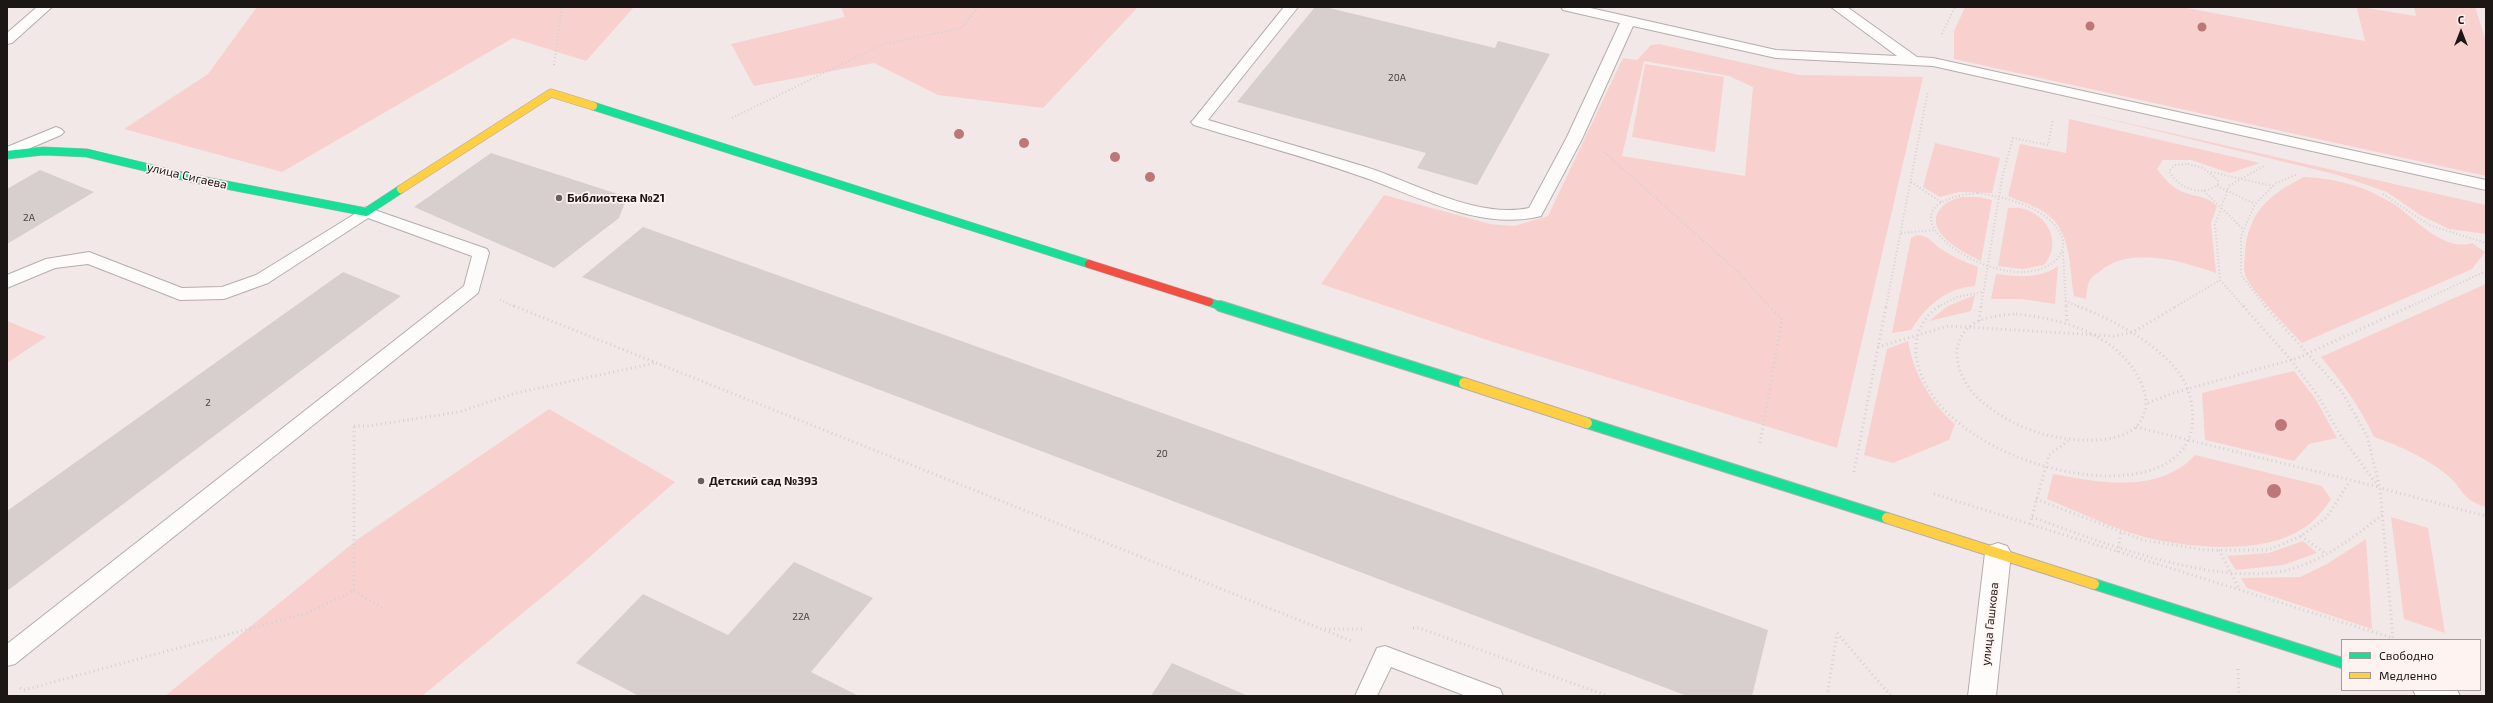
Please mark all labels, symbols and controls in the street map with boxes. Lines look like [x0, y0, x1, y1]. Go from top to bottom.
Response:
north arrow [2441, 12, 2481, 52]
text: С [2458, 13, 2464, 26]
house number: 20А [1388, 72, 1406, 84]
street label: улица Сигаева [145, 160, 229, 192]
place label: Библиотека №21 [567, 191, 665, 205]
marker: Библиотека №21 [554, 193, 564, 203]
house number: 2А [23, 212, 35, 224]
house number: 2 [205, 397, 211, 409]
house number: 20 [1156, 448, 1168, 460]
place label: Детский сад №393 [709, 474, 818, 488]
marker: Детский сад №393 [696, 476, 706, 486]
street label: улица Гашкова [1978, 582, 2002, 666]
house number: 22А [792, 611, 810, 623]
legend [2341, 639, 2481, 691]
text: Свободно [2379, 648, 2434, 662]
text: Медленно [2379, 668, 2437, 682]

